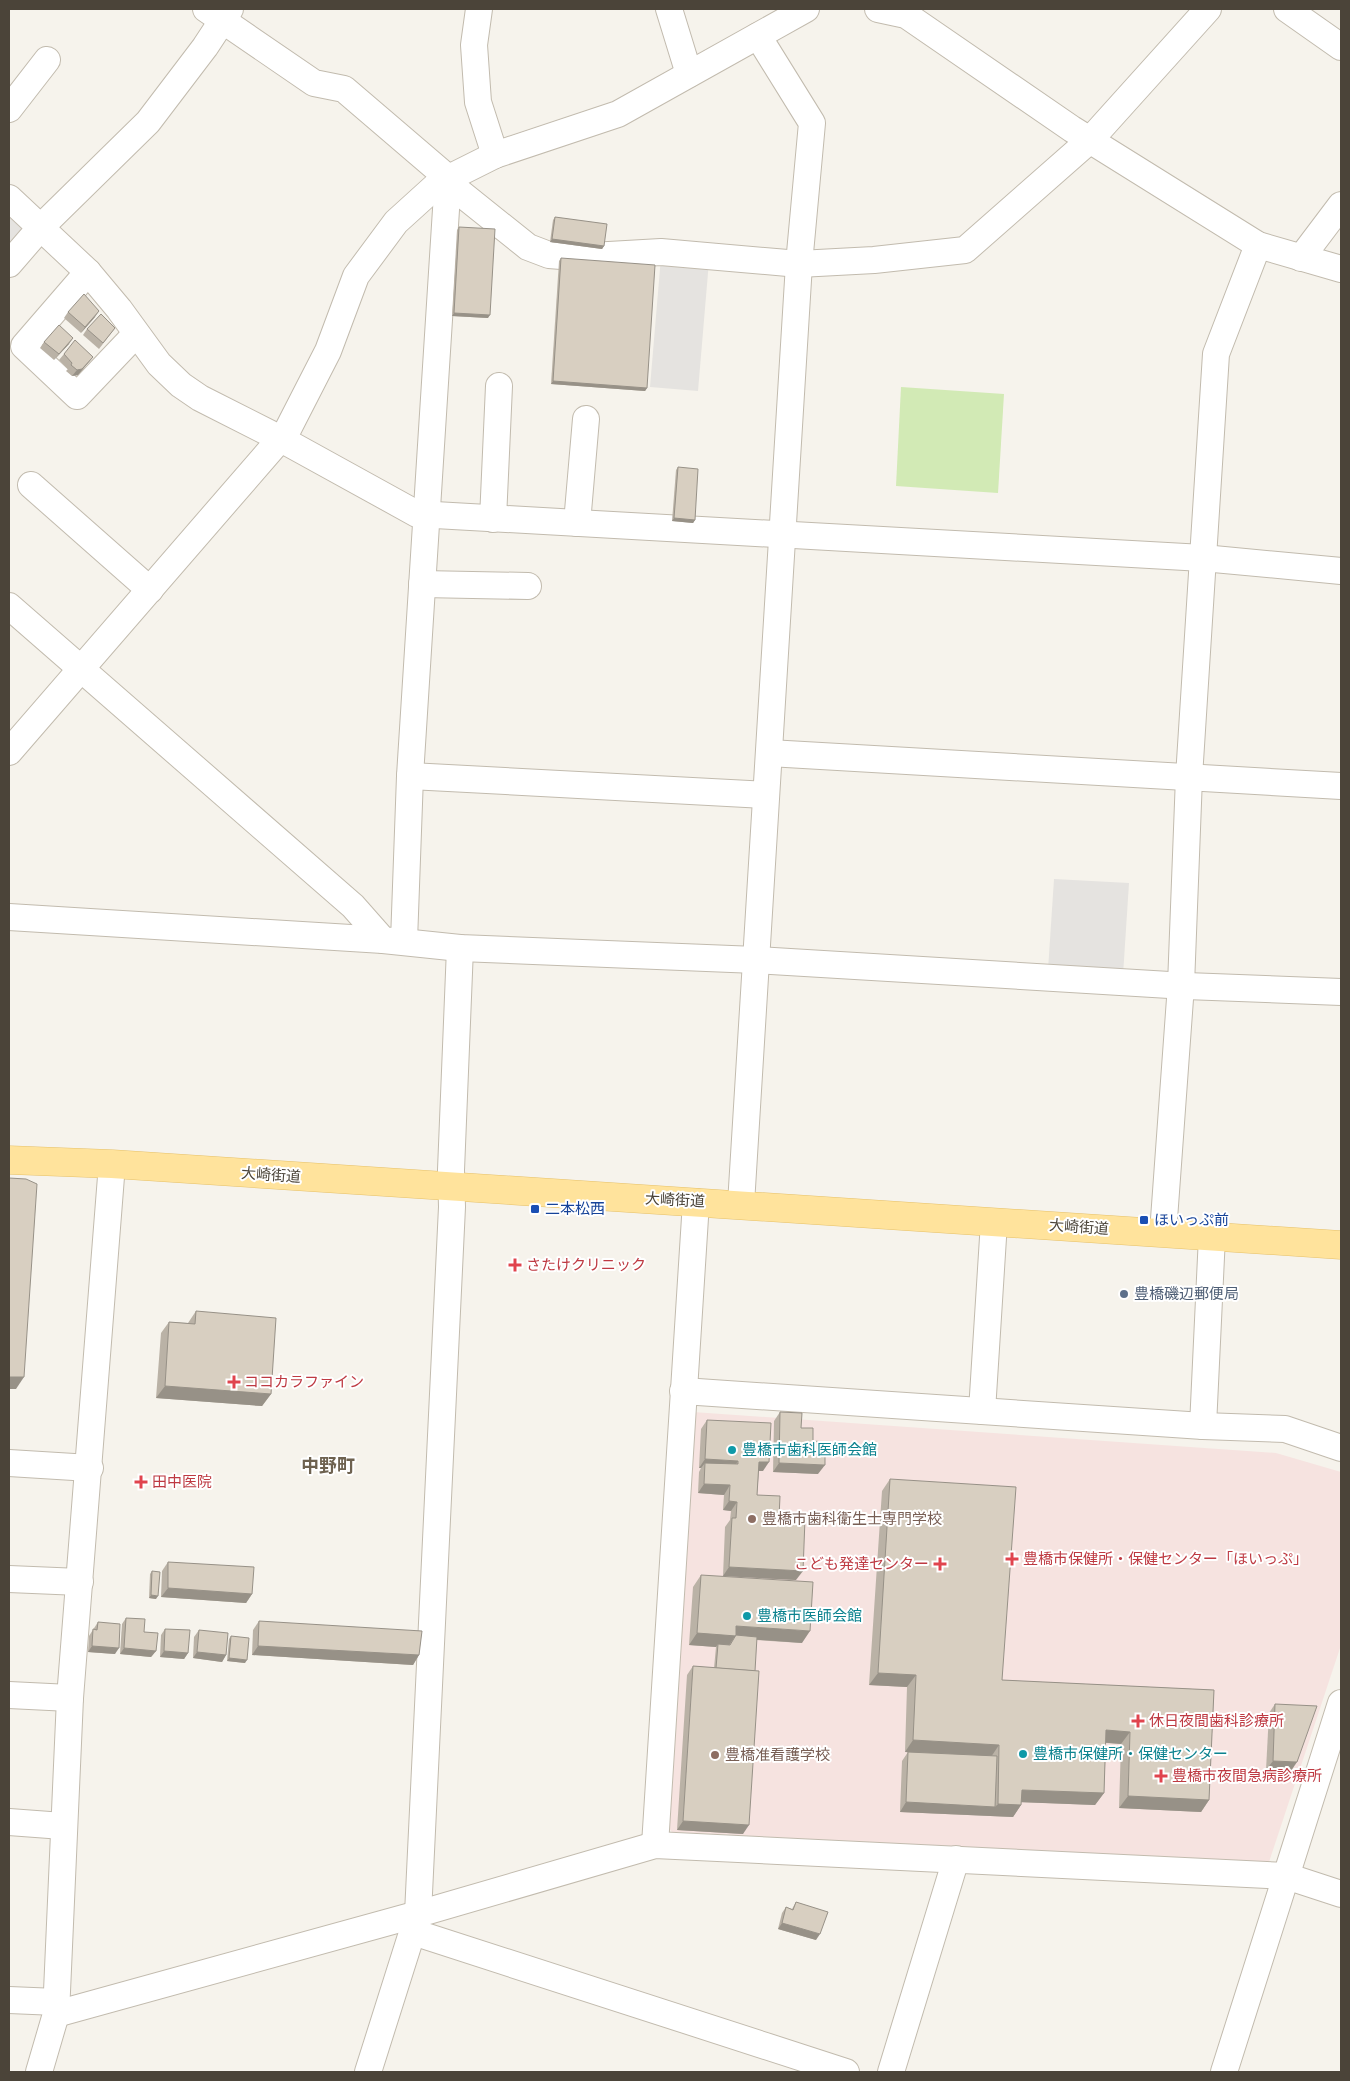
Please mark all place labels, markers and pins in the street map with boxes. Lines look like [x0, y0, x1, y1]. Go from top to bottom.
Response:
place label: 二本松西 [545, 1198, 605, 1219]
marker: 二本松西 [529, 1203, 541, 1215]
place label: ほいっぷ前 [1154, 1209, 1229, 1230]
marker: ほいっぷ前 [1138, 1214, 1150, 1226]
place label: さたけクリニック [526, 1254, 646, 1275]
marker: さたけクリニック [508, 1258, 522, 1272]
place label: 豊橋磯辺郵便局 [1134, 1283, 1239, 1304]
marker: 豊橋磯辺郵便局 [1118, 1288, 1130, 1300]
place label: ココカラファイン [244, 1371, 364, 1392]
marker: ココカラファイン [228, 1376, 240, 1388]
place label: 豊橋市歯科医師会館 [742, 1439, 877, 1460]
marker: 豊橋市歯科医師会館 [726, 1444, 738, 1456]
place label: 田中医院 [152, 1471, 212, 1492]
marker: 田中医院 [134, 1475, 148, 1489]
place label: 豊橋市歯科衛生士専門学校 [762, 1508, 942, 1529]
marker: 豊橋市歯科衛生士専門学校 [746, 1513, 758, 1525]
place label: 豊橋市保健所・保健センター「ほいっぷ」 [1023, 1548, 1308, 1569]
marker: 豊橋市保健所・保健センター「ほいっぷ」 [1005, 1552, 1019, 1566]
place label: こども発達センター [794, 1553, 929, 1574]
marker: こども発達センター [933, 1557, 947, 1571]
place label: 豊橋市医師会館 [757, 1605, 862, 1626]
marker: 豊橋市医師会館 [741, 1610, 753, 1622]
place label: 休日夜間歯科診療所 [1149, 1710, 1284, 1731]
marker: 休日夜間歯科診療所 [1131, 1714, 1145, 1728]
place label: 豊橋市保健所・保健センター [1033, 1743, 1228, 1764]
place label: 豊橋准看護学校 [725, 1744, 830, 1765]
marker: 豊橋市保健所・保健センター [1017, 1748, 1029, 1760]
marker: 豊橋准看護学校 [709, 1749, 721, 1761]
place label: 豊橋市夜間急病診療所 [1172, 1765, 1322, 1786]
marker: 豊橋市夜間急病診療所 [1154, 1769, 1168, 1783]

